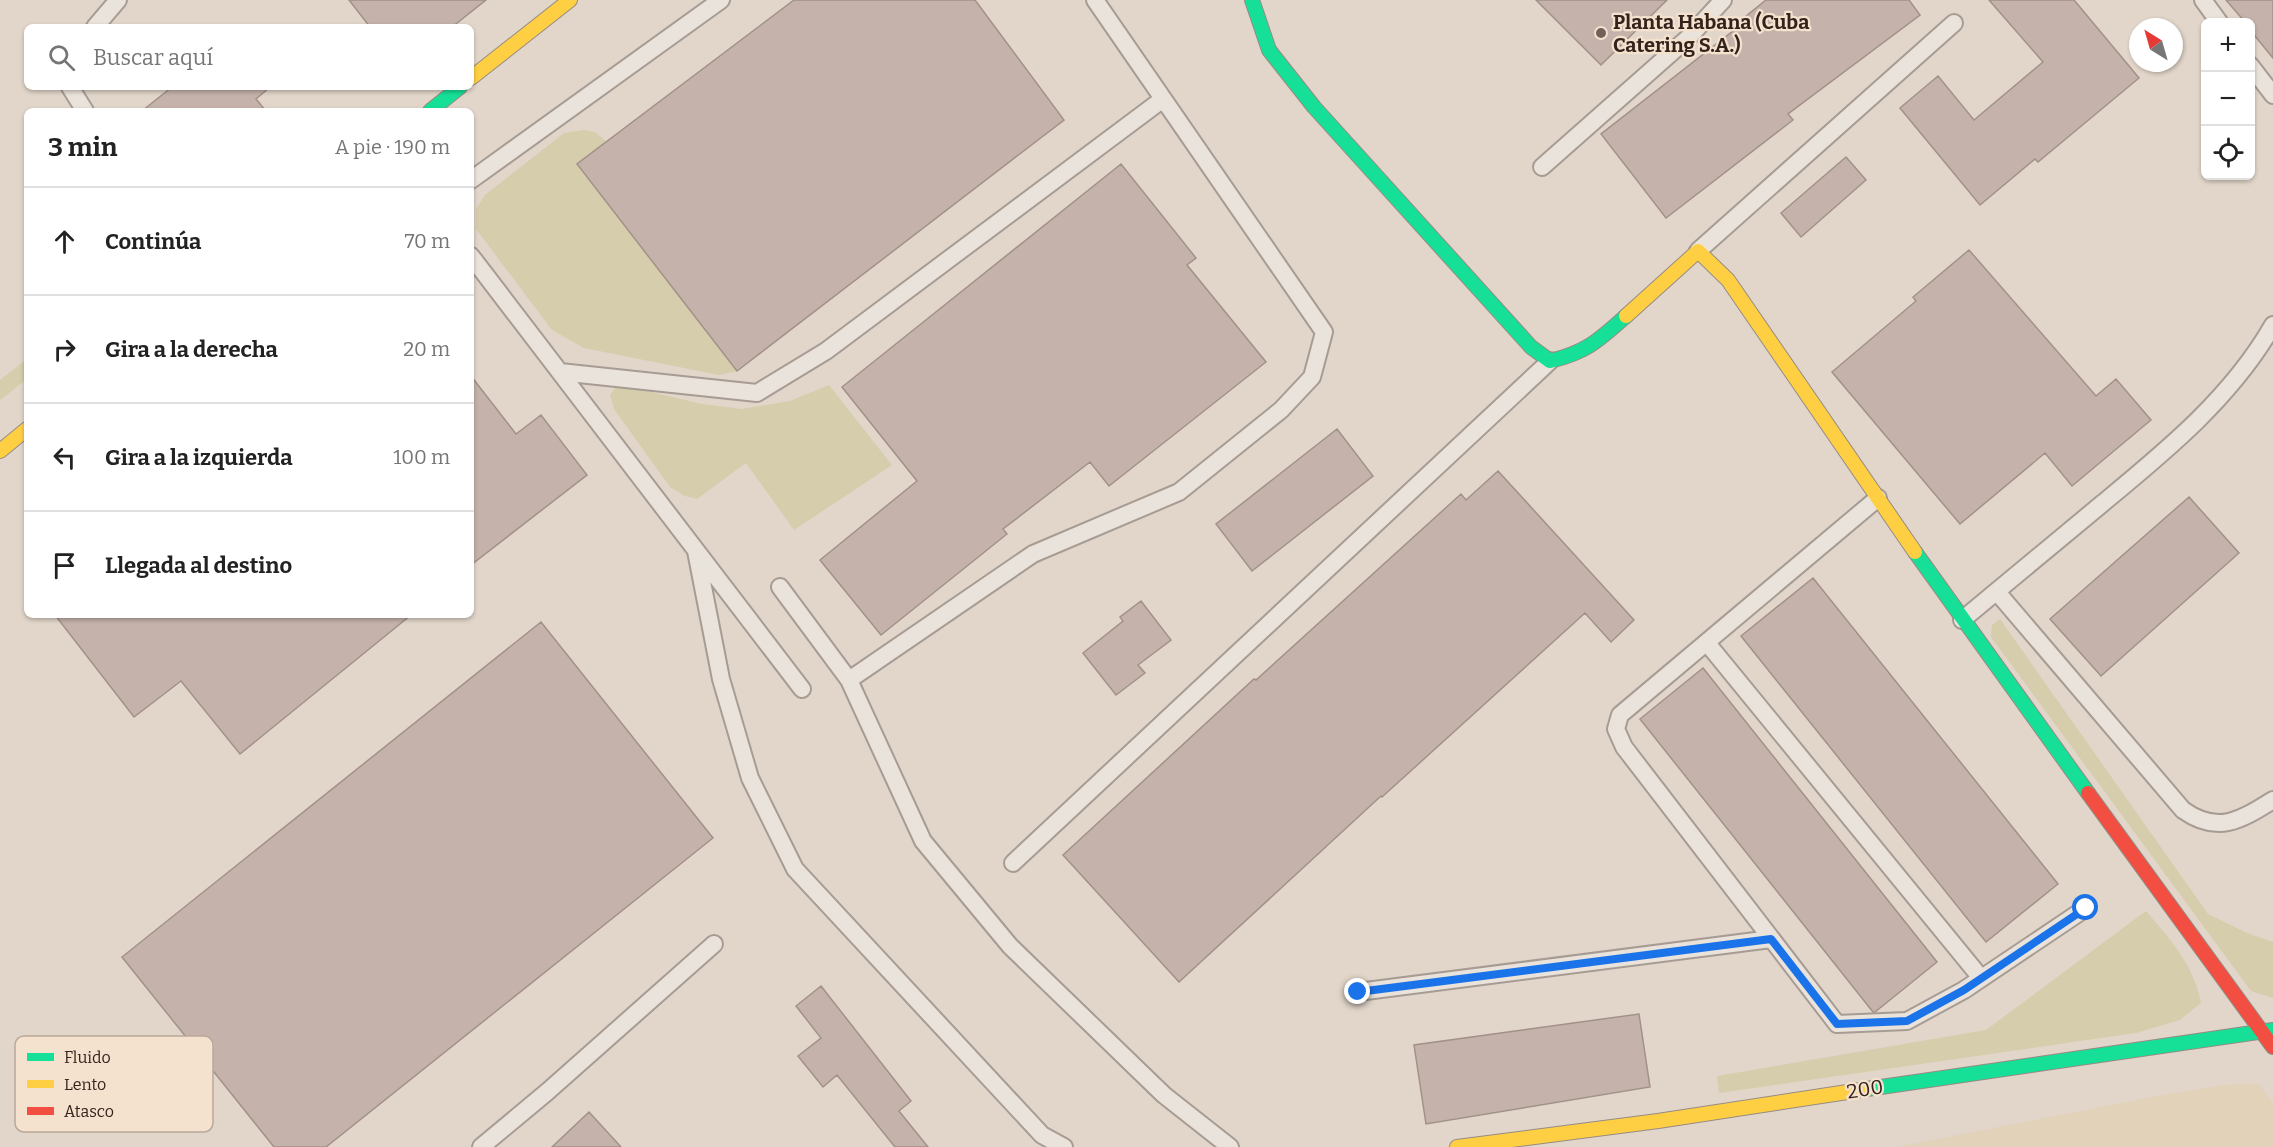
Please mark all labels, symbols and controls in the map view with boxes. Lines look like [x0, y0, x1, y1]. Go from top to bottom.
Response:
place label: Planta Habana (Cuba Catering S.A.) [1613, 10, 1809, 57]
north arrow [2129, 18, 2183, 72]
map controls [2201, 18, 2255, 180]
button: + [2201, 18, 2255, 72]
search box [24, 24, 474, 90]
marker: Planta Habana (Cuba Catering S.A.) [1594, 26, 1608, 40]
icon: search [45, 41, 78, 74]
text: Buscar aquí [93, 44, 213, 71]
button: − [2201, 72, 2255, 126]
button: locate [2201, 126, 2255, 180]
text: 3 min [48, 132, 117, 163]
text: A pie · 190 m [335, 135, 450, 159]
icon: ahead [48, 225, 81, 258]
text: Continúa [105, 228, 201, 255]
text: 70 m [404, 229, 450, 253]
icon: right [48, 333, 81, 366]
text: Gira a la derecha [105, 336, 278, 363]
text: 20 m [403, 337, 450, 361]
icon: left [48, 441, 81, 474]
text: Gira a la izquierda [105, 444, 293, 471]
text: 100 m [393, 445, 450, 469]
icon: arrive [48, 549, 81, 582]
text: Llegada al destino [105, 552, 292, 579]
route start [2072, 894, 2098, 920]
route end [1344, 978, 1370, 1004]
legend [15, 1036, 213, 1132]
text: Fluido [64, 1048, 111, 1067]
street label: 200 [1845, 1074, 1885, 1104]
text: Lento [64, 1075, 106, 1094]
text: Atasco [64, 1102, 114, 1121]

